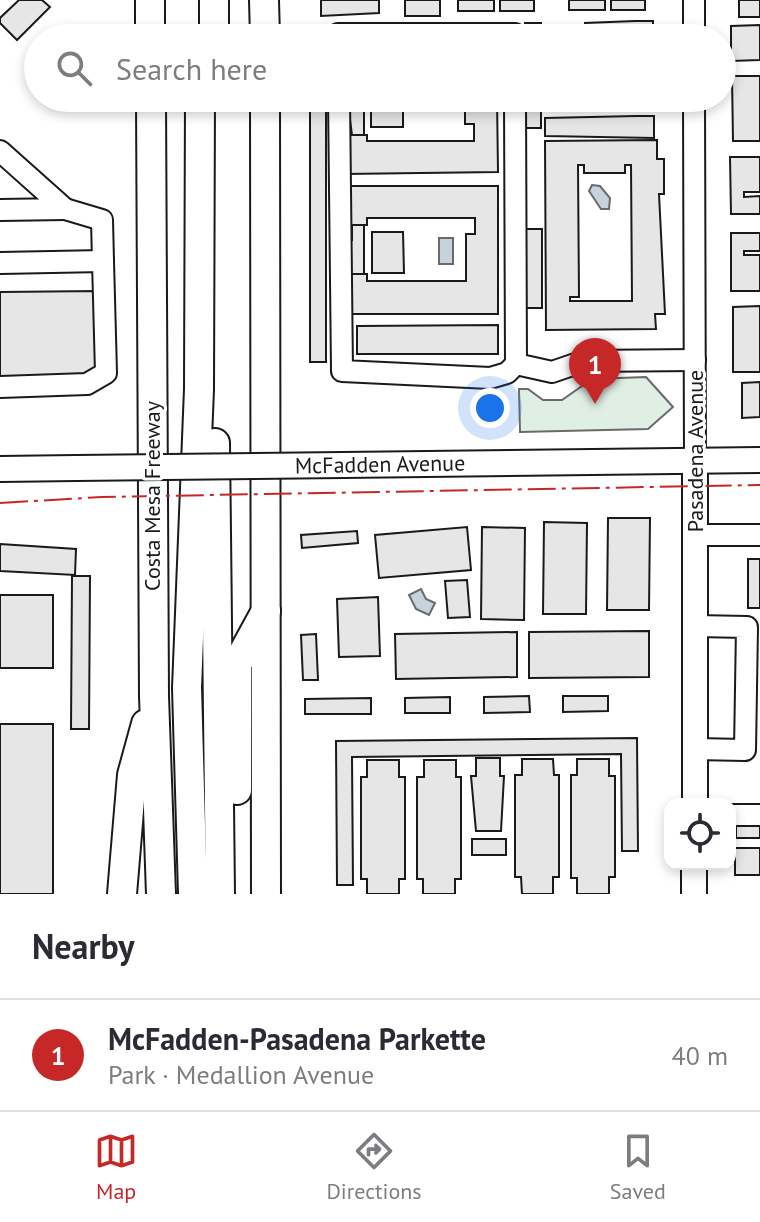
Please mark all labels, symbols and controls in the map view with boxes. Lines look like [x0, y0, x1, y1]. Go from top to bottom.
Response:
search box [24, 24, 736, 112]
icon: search [52, 46, 96, 90]
text: Search here [116, 49, 267, 88]
pin: 1 [569, 338, 621, 404]
street label: Pasadena Avenue [681, 370, 709, 532]
your location [470, 388, 510, 428]
street label: Costa Mesa Freeway [138, 400, 166, 591]
street label: McFadden Avenue [295, 449, 465, 479]
map controls [664, 798, 736, 870]
button: locate [664, 798, 736, 870]
text: Nearby [32, 924, 134, 968]
text: McFadden-Pasadena Parkette [108, 1019, 486, 1058]
text: 1 [51, 1039, 65, 1072]
text: 40 m [672, 1039, 728, 1072]
text: Park · Medallion Avenue [108, 1058, 374, 1091]
tab: Map [94, 1129, 138, 1205]
tab: Directions [326, 1129, 422, 1205]
tab: Saved [610, 1129, 666, 1205]

